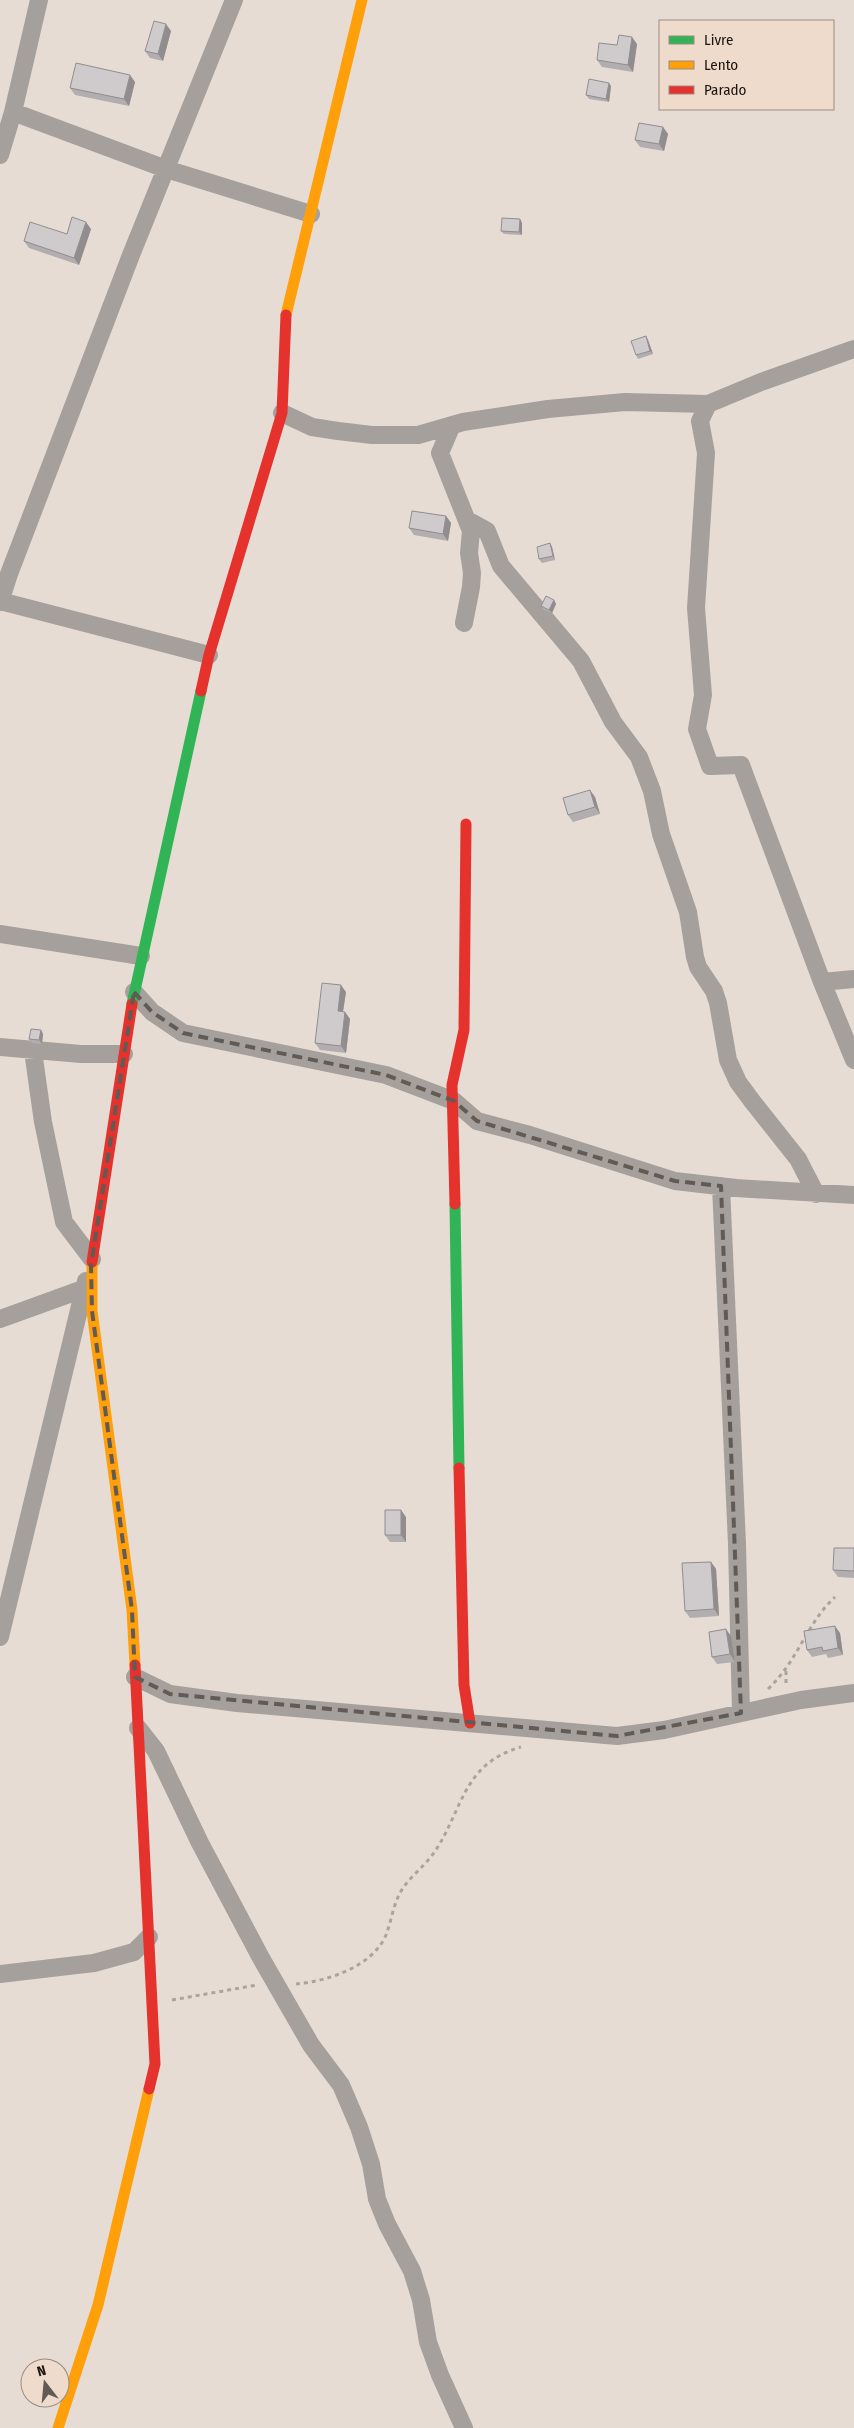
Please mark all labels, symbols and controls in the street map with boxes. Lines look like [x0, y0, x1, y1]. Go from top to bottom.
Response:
legend [659, 20, 834, 110]
text: Livre [704, 31, 733, 49]
text: Lento [704, 56, 738, 74]
text: Parado [704, 81, 747, 99]
north arrow [20, 2358, 70, 2408]
text: N [35, 2362, 48, 2380]

